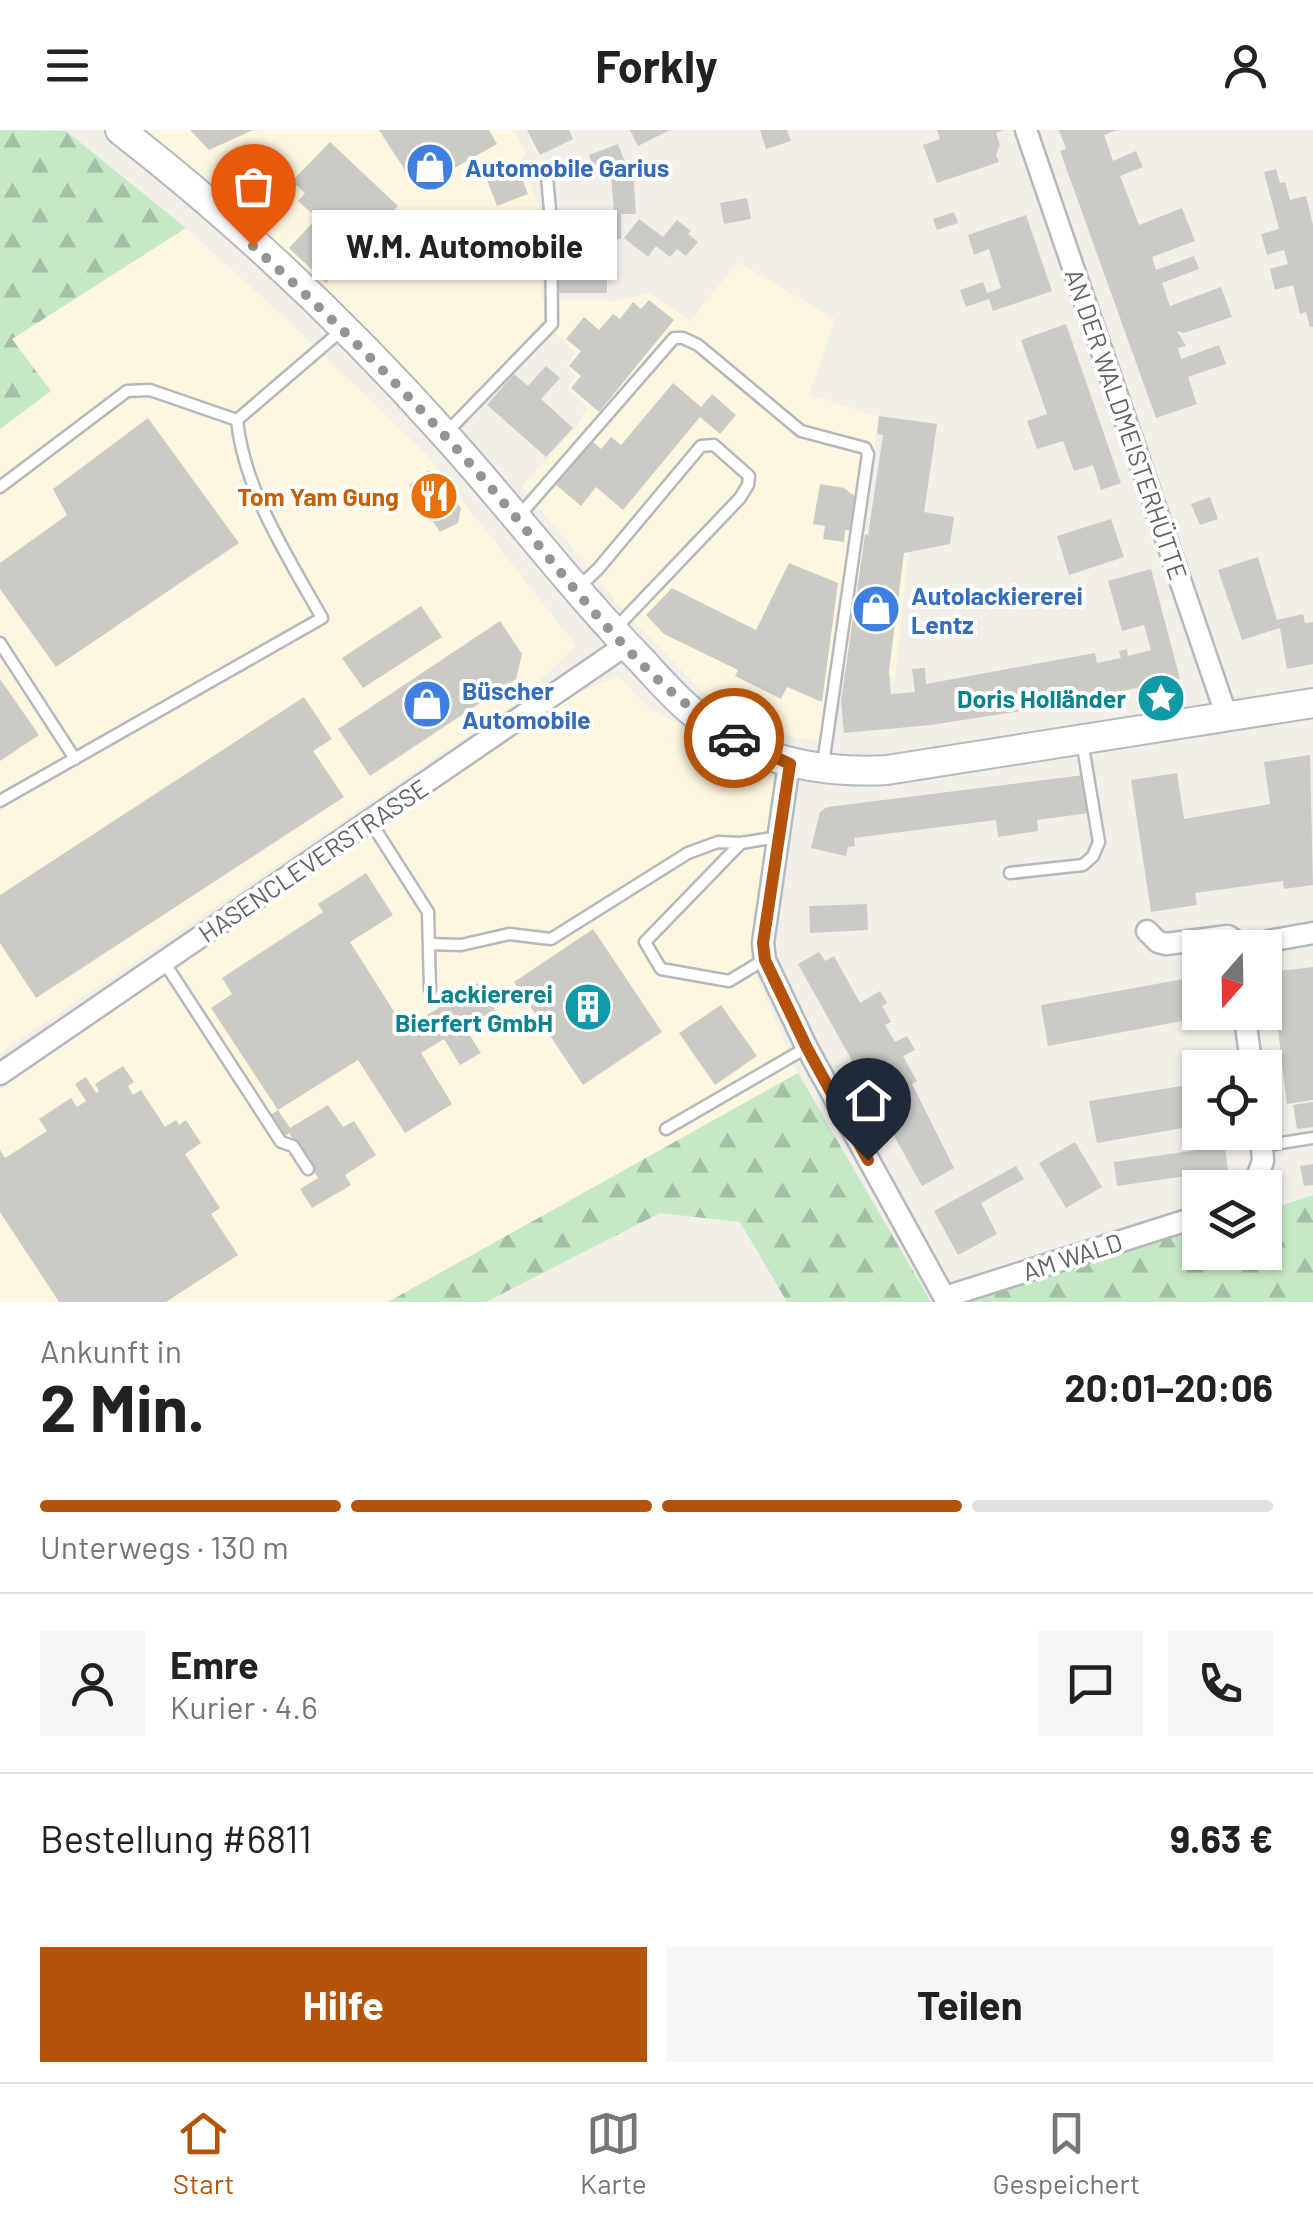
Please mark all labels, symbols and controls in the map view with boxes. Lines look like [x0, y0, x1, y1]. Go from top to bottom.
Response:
icon: menu [40, 38, 95, 93]
text: Forkly [595, 38, 718, 92]
icon: person [1218, 38, 1273, 93]
shop icon: Automobile Garius [404, 141, 456, 193]
pin [211, 144, 296, 247]
place label: Automobile Garius [465, 152, 669, 182]
icon: bag [226, 159, 281, 214]
callout: W.M. Automobile [313, 211, 618, 281]
text: W.M. Automobile [346, 226, 583, 264]
street label: AN DER WALDMEISTERHÜTTE [1060, 265, 1194, 583]
restaurant icon: Tom Yam Gung [408, 470, 460, 522]
place label: Tom Yam Gung [237, 481, 399, 511]
place label: Autolackiererei Lentz [911, 580, 1083, 639]
shop icon: Autolackiererei Lentz [850, 583, 902, 635]
place icon: Doris Holländer [1135, 672, 1187, 724]
place label: Büscher Automobile [462, 675, 591, 734]
shop icon: Büscher Automobile [401, 678, 453, 730]
place label: Doris Holländer [957, 683, 1126, 713]
courier [684, 688, 784, 788]
icon: car [707, 711, 762, 766]
street label: HASENCLEVERSTRASSE [193, 772, 433, 948]
north arrow [1182, 930, 1282, 1030]
map controls [1182, 930, 1282, 1270]
place label: Lackiererei Bierfert GmbH [395, 978, 553, 1037]
building icon: Lackiererei Bierfert GmbH [562, 981, 614, 1033]
button: locate [1182, 1050, 1282, 1150]
pin [826, 1058, 911, 1161]
icon: home [841, 1073, 896, 1128]
button: layers [1182, 1170, 1282, 1270]
street label: AM WALD [1019, 1226, 1125, 1286]
text: Ankunft in [40, 1331, 182, 1369]
text: 20:01–20:06 [1065, 1364, 1273, 1410]
text: 2 Min. [40, 1367, 205, 1445]
text: Unterwegs · 130 m [40, 1527, 289, 1565]
button: person [40, 1631, 145, 1736]
button: chat [1038, 1631, 1143, 1736]
button: phone [1168, 1631, 1273, 1736]
text: Emre [170, 1641, 259, 1687]
text: Kurier · 4.6 [170, 1687, 318, 1725]
text: Bestellung #6811 [40, 1815, 312, 1861]
text: 9.63 € [1170, 1815, 1273, 1861]
button: Hilfe [40, 1947, 647, 2062]
button: Teilen [667, 1947, 1273, 2062]
tab: Start [173, 2106, 234, 2200]
tab: Karte [580, 2106, 647, 2200]
tab: Gespeichert [992, 2106, 1140, 2200]

